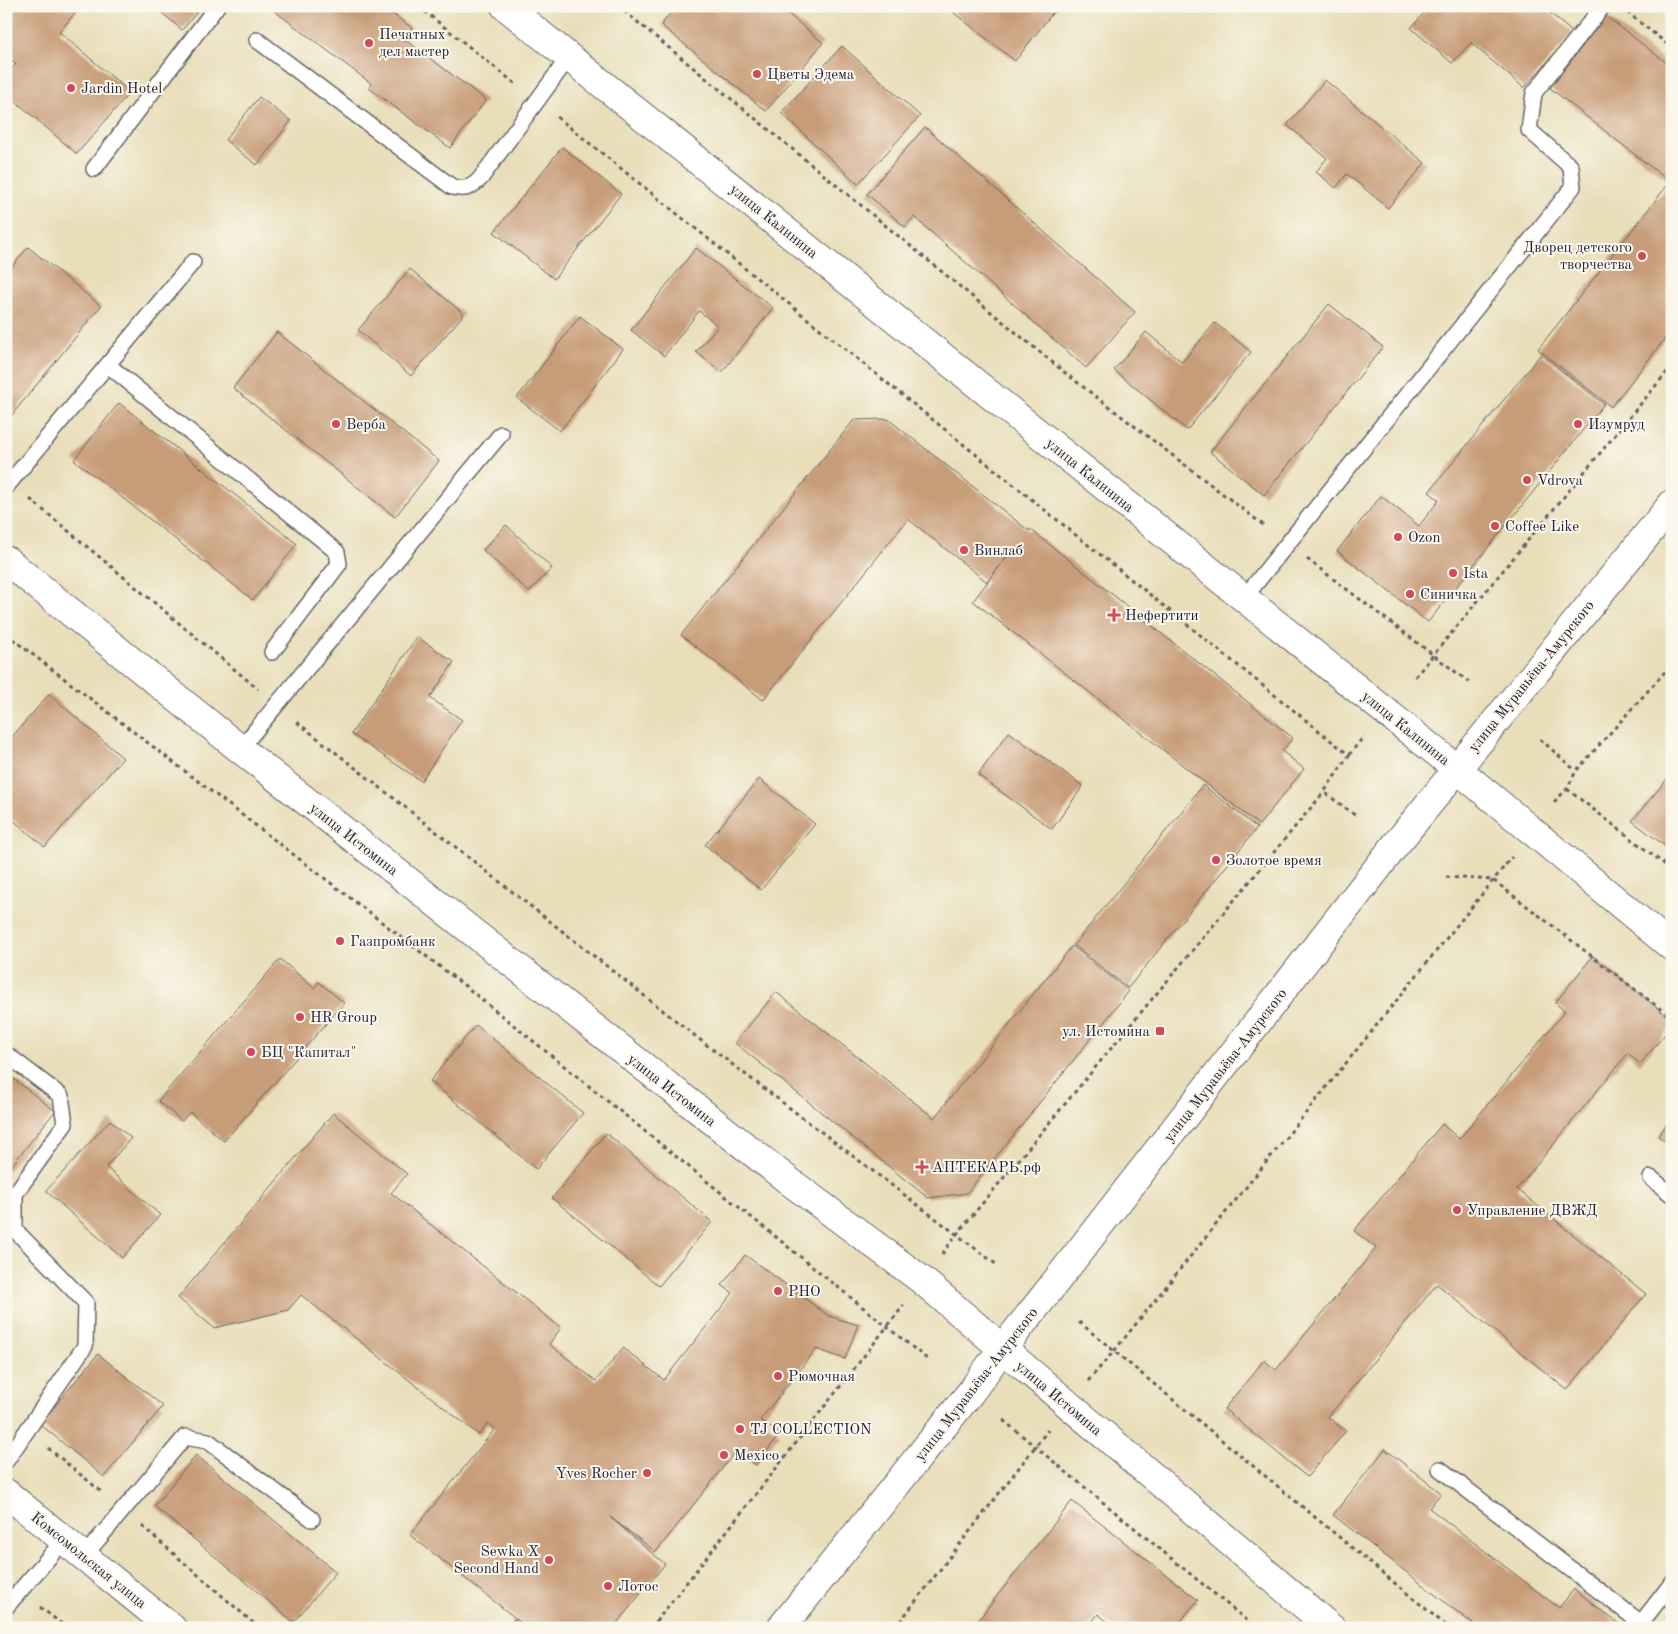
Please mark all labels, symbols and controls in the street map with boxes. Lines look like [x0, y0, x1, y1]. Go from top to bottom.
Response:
place label: Печатных дел мастер [379, 28, 450, 60]
marker: Печатных дел мастер [363, 37, 375, 49]
marker: Цветы Эдема [751, 68, 763, 80]
place label: Цветы Эдема [767, 68, 855, 83]
marker: Jardin Hotel [65, 82, 77, 94]
place label: Jardin Hotel [81, 82, 162, 97]
street label: улица Калинина [726, 182, 820, 262]
place label: Дворец детского творчества [1523, 241, 1633, 273]
marker: Дворец детского творчества [1636, 250, 1648, 262]
marker: Верба [330, 418, 342, 430]
place label: Верба [346, 418, 386, 433]
marker: Изумруд [1572, 418, 1584, 430]
place label: Изумруд [1588, 418, 1645, 433]
street label: улица Калинина [1042, 436, 1136, 516]
marker: Vdrova [1521, 474, 1533, 486]
place label: Vdrova [1537, 474, 1583, 489]
marker: Coffee Like [1489, 520, 1501, 532]
place label: Coffee Like [1505, 520, 1579, 535]
marker: Ozon [1392, 531, 1404, 543]
place label: Ozon [1408, 531, 1441, 546]
marker: Винлаб [958, 544, 970, 556]
place label: Винлаб [974, 544, 1023, 559]
marker: Ista [1447, 567, 1459, 579]
place label: Ista [1463, 567, 1489, 582]
marker: Синичка [1404, 588, 1416, 600]
place label: Синичка [1420, 588, 1477, 603]
street label: улица Муравьёва-Амурского [1467, 598, 1598, 756]
marker: Нефертити [1107, 608, 1121, 622]
place label: Нефертити [1125, 609, 1199, 624]
street label: улица Калинина [1358, 689, 1452, 769]
street label: улица Истомина [306, 801, 401, 880]
marker: Золотое время [1210, 854, 1222, 866]
place label: Золотое время [1226, 854, 1322, 869]
marker: Газпромбанк [334, 935, 346, 947]
place label: Газпромбанк [350, 935, 436, 950]
street label: улица Муравьёва-Амурского [1162, 986, 1291, 1145]
marker: HR Group [294, 1011, 306, 1023]
place label: HR Group [310, 1011, 377, 1026]
place label: ул. Истомина [1062, 1025, 1151, 1040]
marker: ул. Истомина [1154, 1025, 1166, 1037]
marker: БЦ "Капитал" [245, 1046, 257, 1058]
place label: БЦ "Капитал" [261, 1046, 356, 1061]
street label: улица Истомина [624, 1052, 719, 1131]
marker: АПТЕКАРЬ.рф [916, 1161, 928, 1173]
place label: АПТЕКАРЬ.рф [932, 1161, 1041, 1176]
marker: Управление ДВЖД [1451, 1204, 1463, 1216]
place label: Управление ДВЖД [1467, 1204, 1597, 1219]
marker: PHO [772, 1285, 784, 1297]
place label: PHO [788, 1285, 821, 1300]
street label: улица Муравьёва-Амурского [913, 1305, 1042, 1464]
street label: улица Истомина [1012, 1359, 1104, 1440]
marker: Рюмочная [772, 1370, 784, 1382]
place label: Рюмочная [788, 1370, 855, 1385]
marker: TJ COLLECTION [734, 1423, 746, 1435]
place label: TJ COLLECTION [750, 1423, 872, 1438]
marker: Mexico [718, 1449, 730, 1461]
place label: Mexico [734, 1449, 779, 1464]
place label: Yves Rocher [556, 1467, 637, 1482]
marker: Yves Rocher [641, 1467, 653, 1479]
street label: Комсомольская улица [28, 1510, 149, 1613]
place label: Sewka X Second Hand [454, 1545, 539, 1577]
marker: Sewka X Second Hand [543, 1554, 555, 1566]
marker: Лотос [602, 1580, 614, 1592]
place label: Лотос [618, 1580, 659, 1595]

